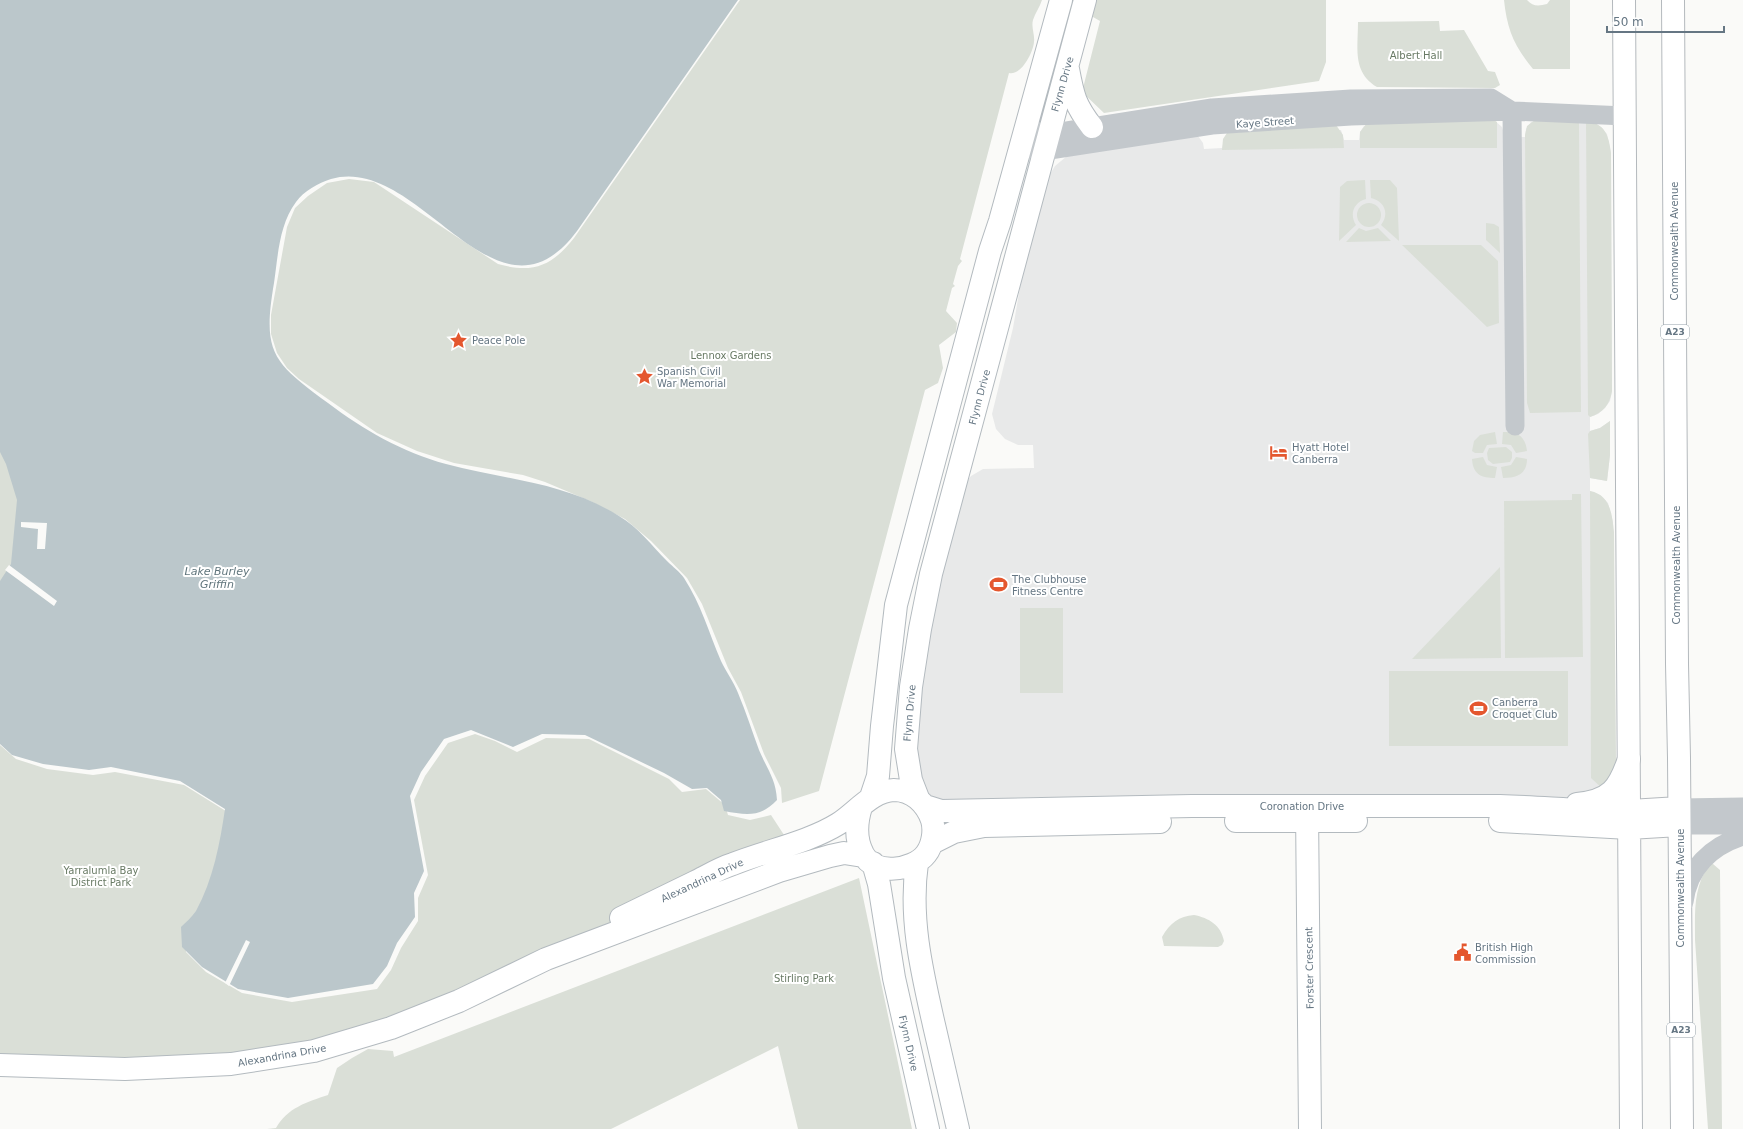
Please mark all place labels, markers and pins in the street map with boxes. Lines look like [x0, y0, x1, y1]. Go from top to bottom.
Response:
place icon: Peace Pole [449, 330, 469, 350]
place label: Peace Pole [472, 335, 526, 346]
place label: Spanish Civil War Memorial [657, 366, 726, 389]
place icon: Spanish Civil War Memorial [634, 367, 654, 387]
place label: Hyatt Hotel Canberra [1292, 442, 1349, 465]
hotel icon: Hyatt Hotel Canberra [1269, 443, 1289, 463]
place label: The Clubhouse Fitness Centre [1011, 574, 1086, 597]
sports icon: The Clubhouse Fitness Centre [989, 575, 1009, 595]
place label: Canberra Croquet Club [1492, 697, 1557, 720]
sports icon: Canberra Croquet Club [1469, 698, 1489, 718]
place label: British High Commission [1475, 942, 1536, 965]
public building icon: British High Commission [1452, 943, 1472, 963]

